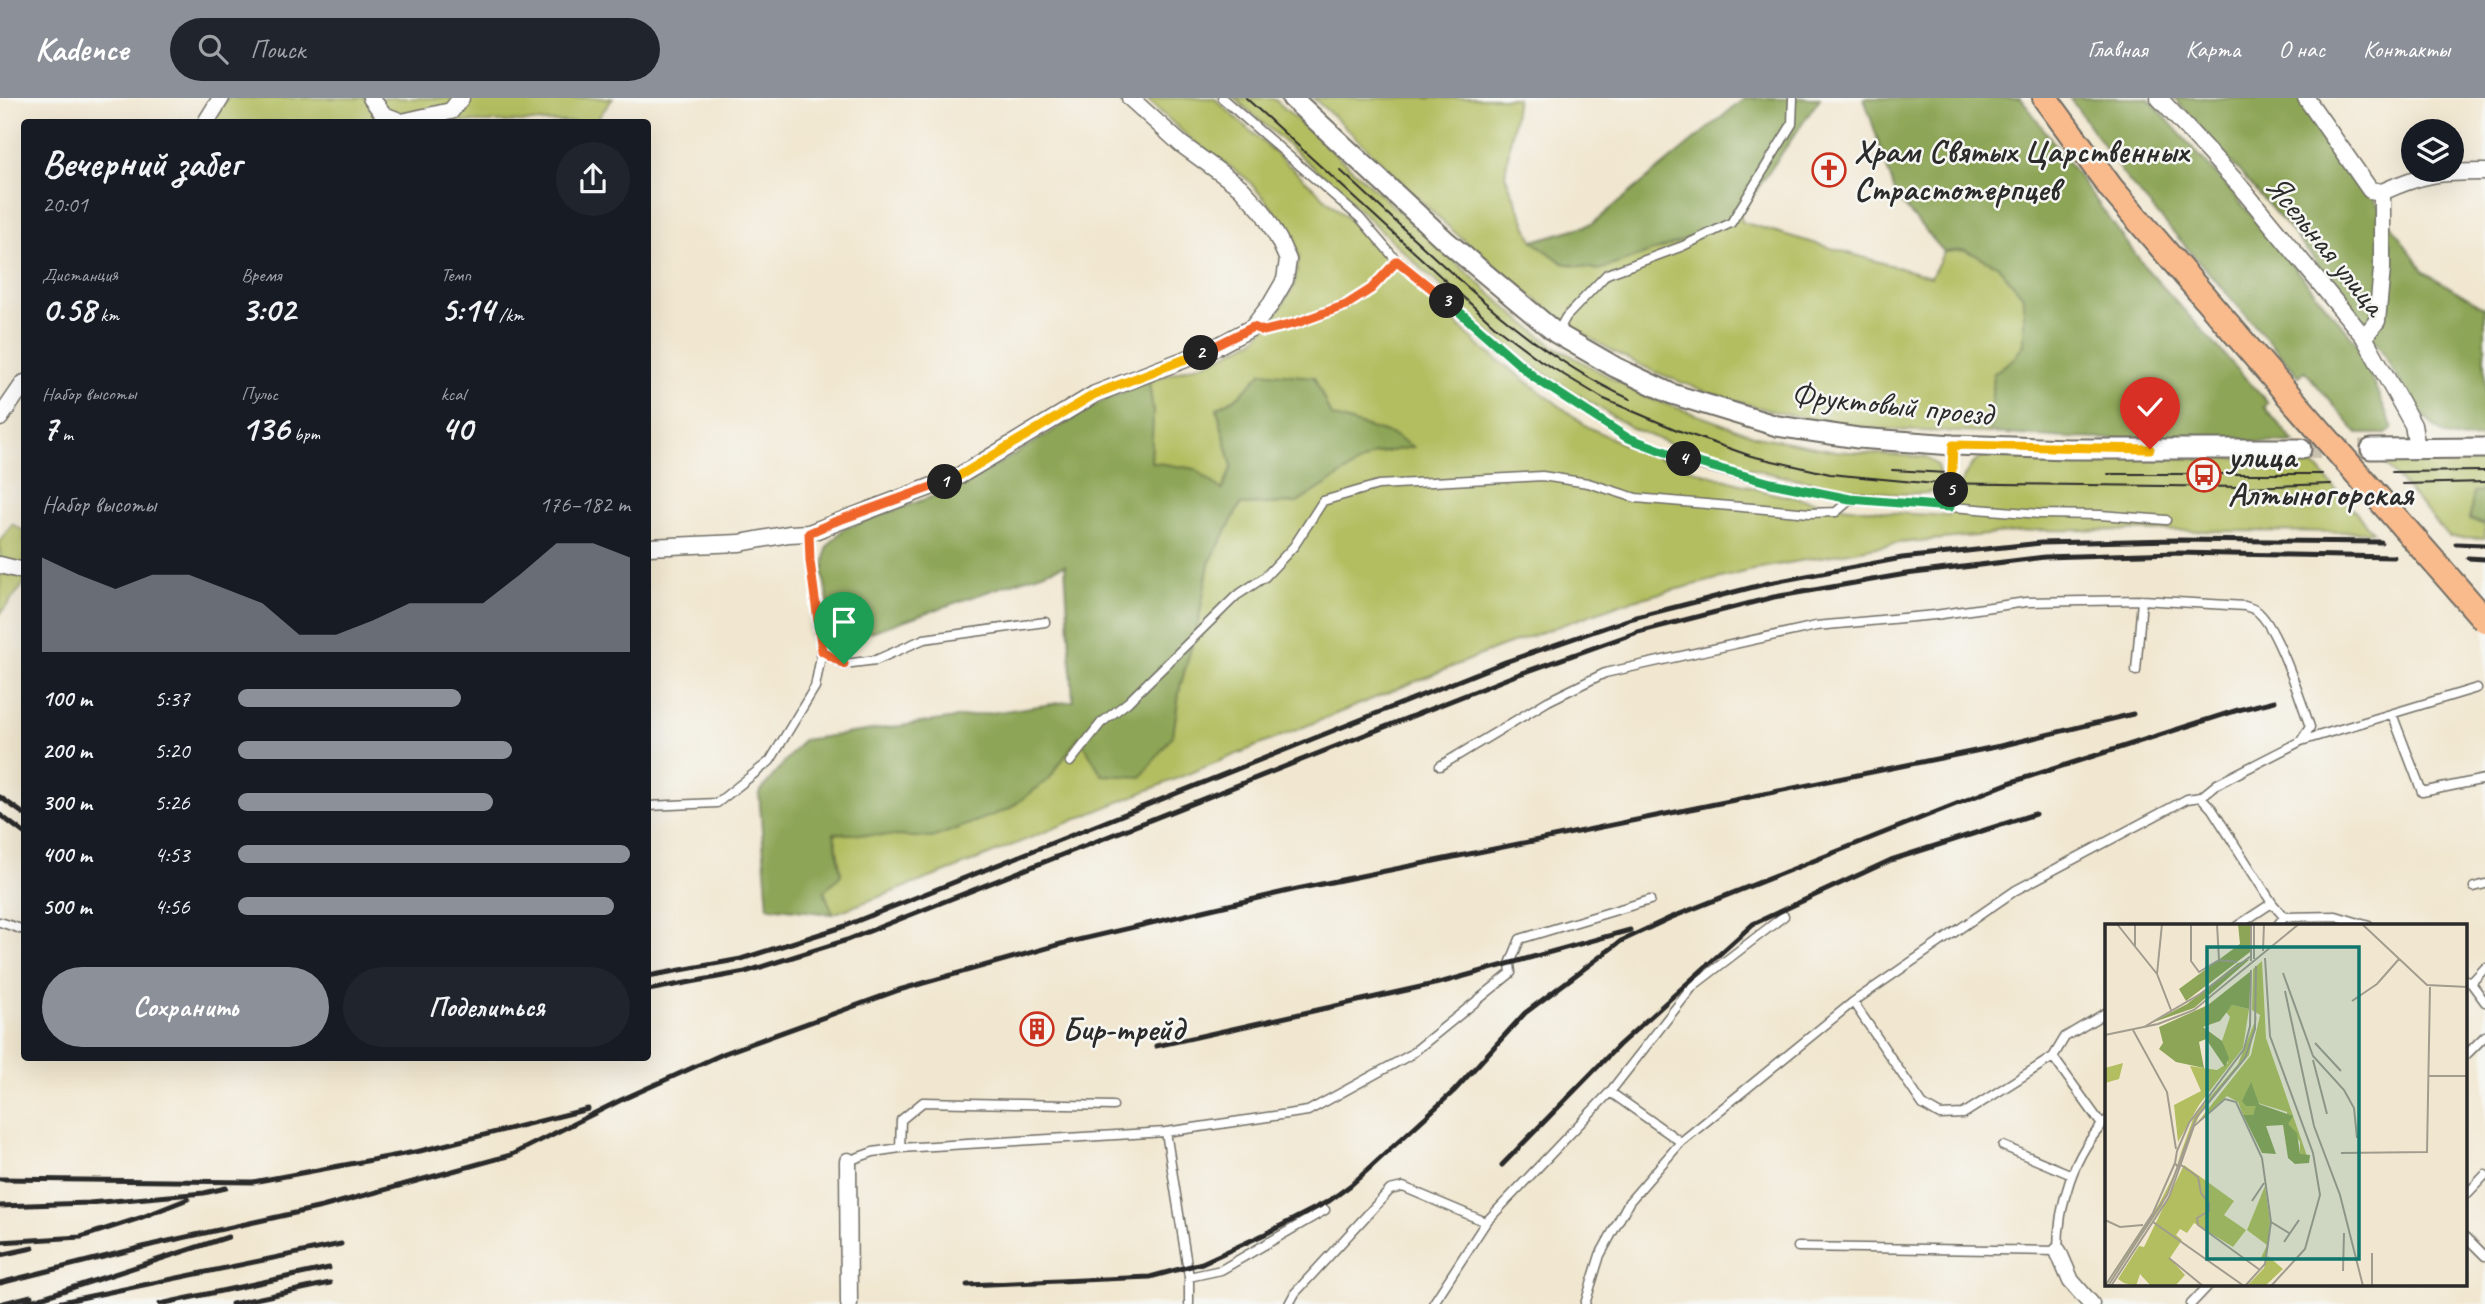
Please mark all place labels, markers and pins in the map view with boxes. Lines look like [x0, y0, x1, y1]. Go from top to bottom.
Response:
place label: Храм Святых Царственных Страстотерпцев [1854, 130, 2191, 210]
church icon: Храм Святых Царственных Страстотерпцев [1810, 151, 1848, 189]
pin: 3 [1430, 284, 1464, 318]
pin: 2 [1184, 336, 1218, 370]
pin [2120, 377, 2180, 449]
place label: улица Алтыногорская [2225, 435, 2415, 515]
pin: 4 [1666, 442, 1702, 476]
bus stop icon: улица Алтыногорская [2185, 456, 2223, 494]
pin: 1 [928, 464, 962, 500]
pin: 5 [1934, 472, 1968, 508]
pin [814, 592, 874, 664]
place label: Бир-трейд [1062, 1008, 1187, 1050]
building icon: Бир-трейд [1018, 1010, 1056, 1048]

